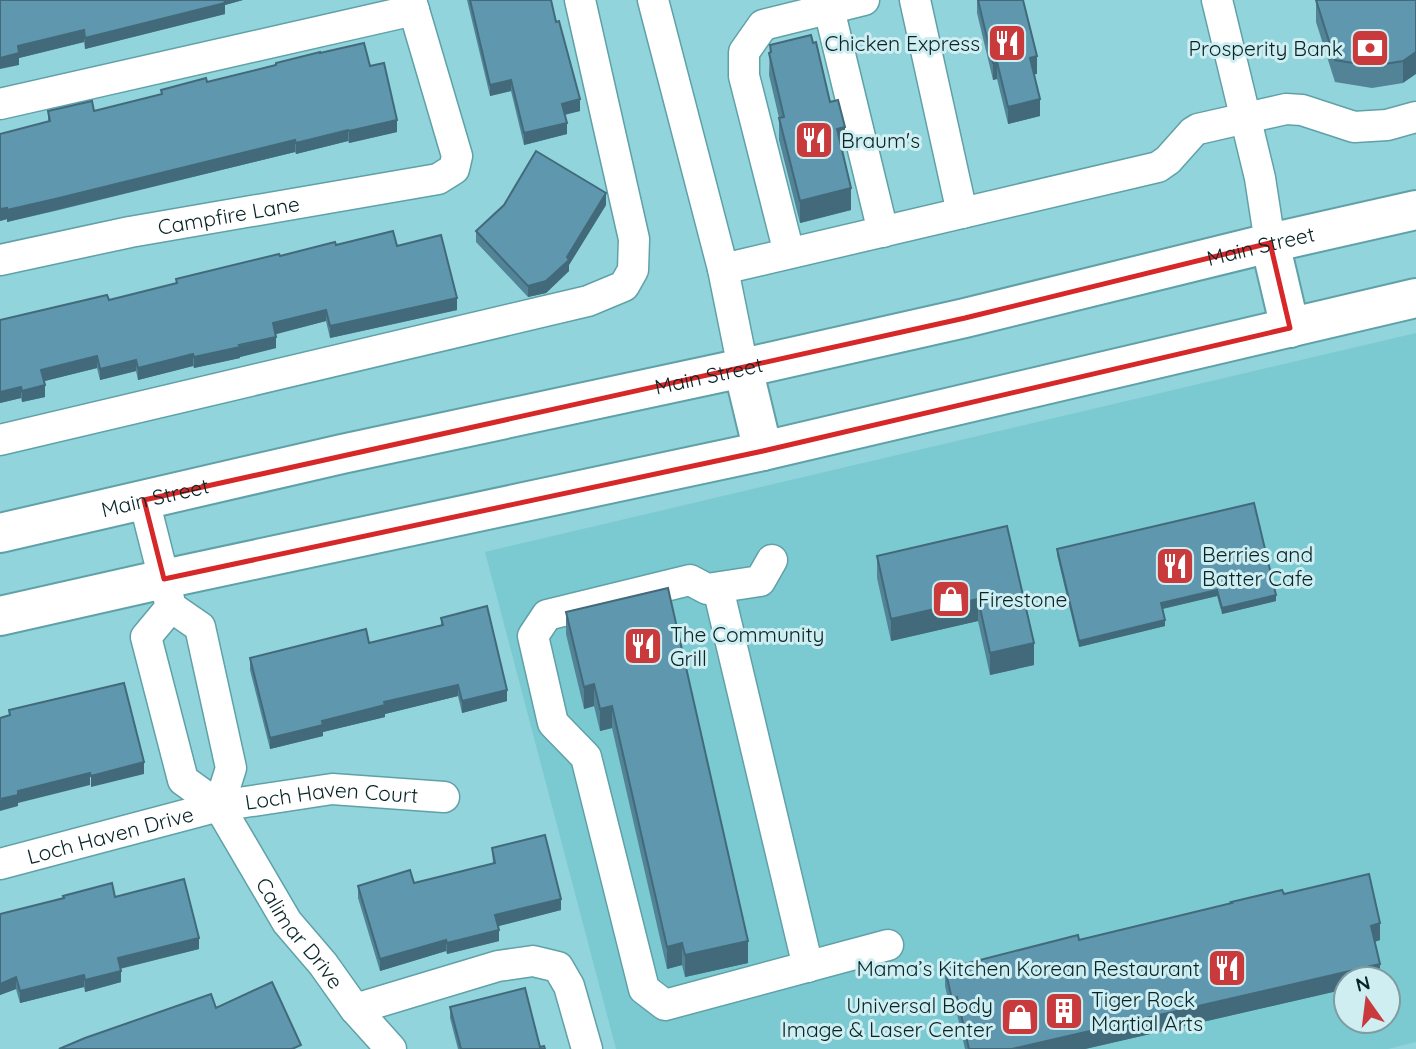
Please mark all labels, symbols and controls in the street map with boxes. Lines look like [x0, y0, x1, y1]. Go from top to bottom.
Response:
restaurant icon: Chicken Express [986, 22, 1028, 64]
bank icon: Prosperity Bank [1349, 27, 1391, 69]
place label: Chicken Express [824, 30, 980, 56]
place label: Prosperity Bank [1189, 35, 1343, 61]
restaurant icon: Braum's [793, 119, 835, 161]
place label: Braum's [841, 127, 920, 153]
street label: Campfire Lane [156, 190, 302, 240]
street label: Main Street [1204, 220, 1317, 271]
street label: Main Street [652, 351, 765, 400]
street label: Main Street [98, 472, 211, 522]
place label: Berries and Batter Cafe [1202, 541, 1313, 591]
restaurant icon: Berries and Batter Cafe [1154, 545, 1196, 587]
shop icon: Firestone [930, 578, 972, 620]
place label: Firestone [978, 586, 1067, 612]
place label: The Community Grill [670, 621, 825, 671]
restaurant icon: The Community Grill [622, 625, 664, 667]
street label: Loch Haven Court [243, 776, 419, 815]
street label: Loch Haven Drive [24, 800, 196, 869]
street label: Calimar Drive [251, 873, 349, 994]
restaurant icon: Mama’s Kitchen Korean Restaurant [1206, 947, 1248, 989]
place label: Mama’s Kitchen Korean Restaurant [856, 955, 1200, 981]
north arrow [1332, 965, 1402, 1035]
text: N [1353, 970, 1373, 997]
place label: Tiger Rock Martial Arts [1091, 986, 1203, 1036]
building icon: Tiger Rock Martial Arts [1043, 990, 1085, 1032]
place label: Universal Body Image & Laser Center [781, 992, 993, 1042]
shop icon: Universal Body Image & Laser Center [999, 996, 1041, 1038]

